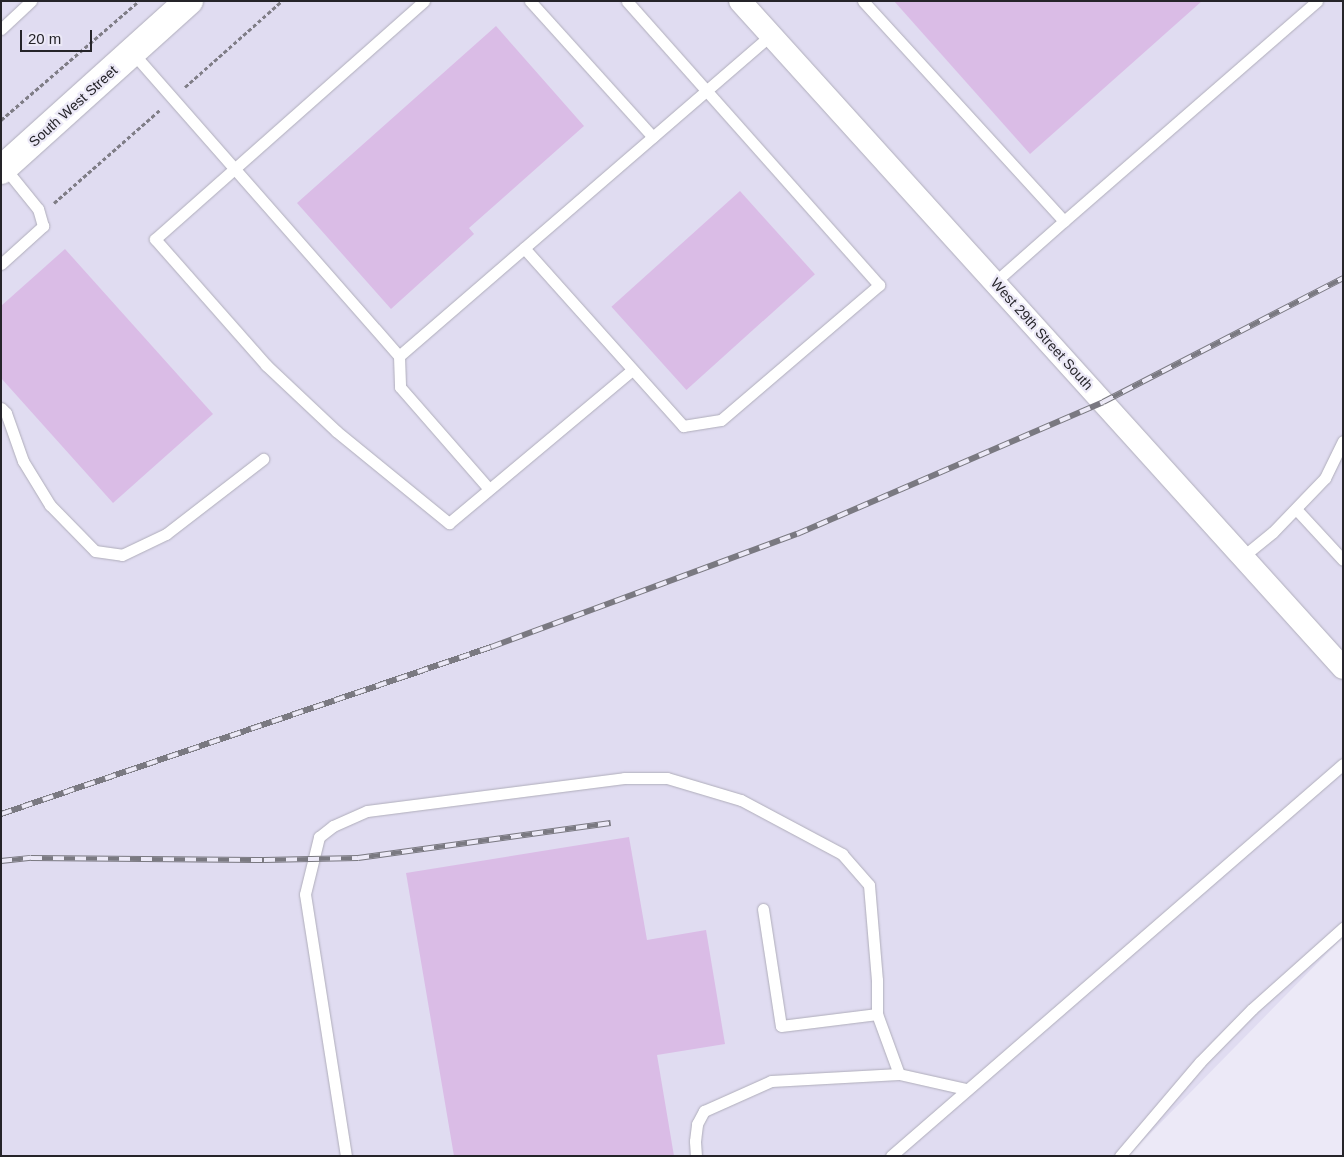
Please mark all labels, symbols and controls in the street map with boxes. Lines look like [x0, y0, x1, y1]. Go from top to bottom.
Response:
scale bar [22, 20, 95, 52]
text: 20 m [28, 30, 61, 47]
street label: South West Street [25, 62, 121, 150]
street label: West 29th Street South [987, 275, 1097, 393]

